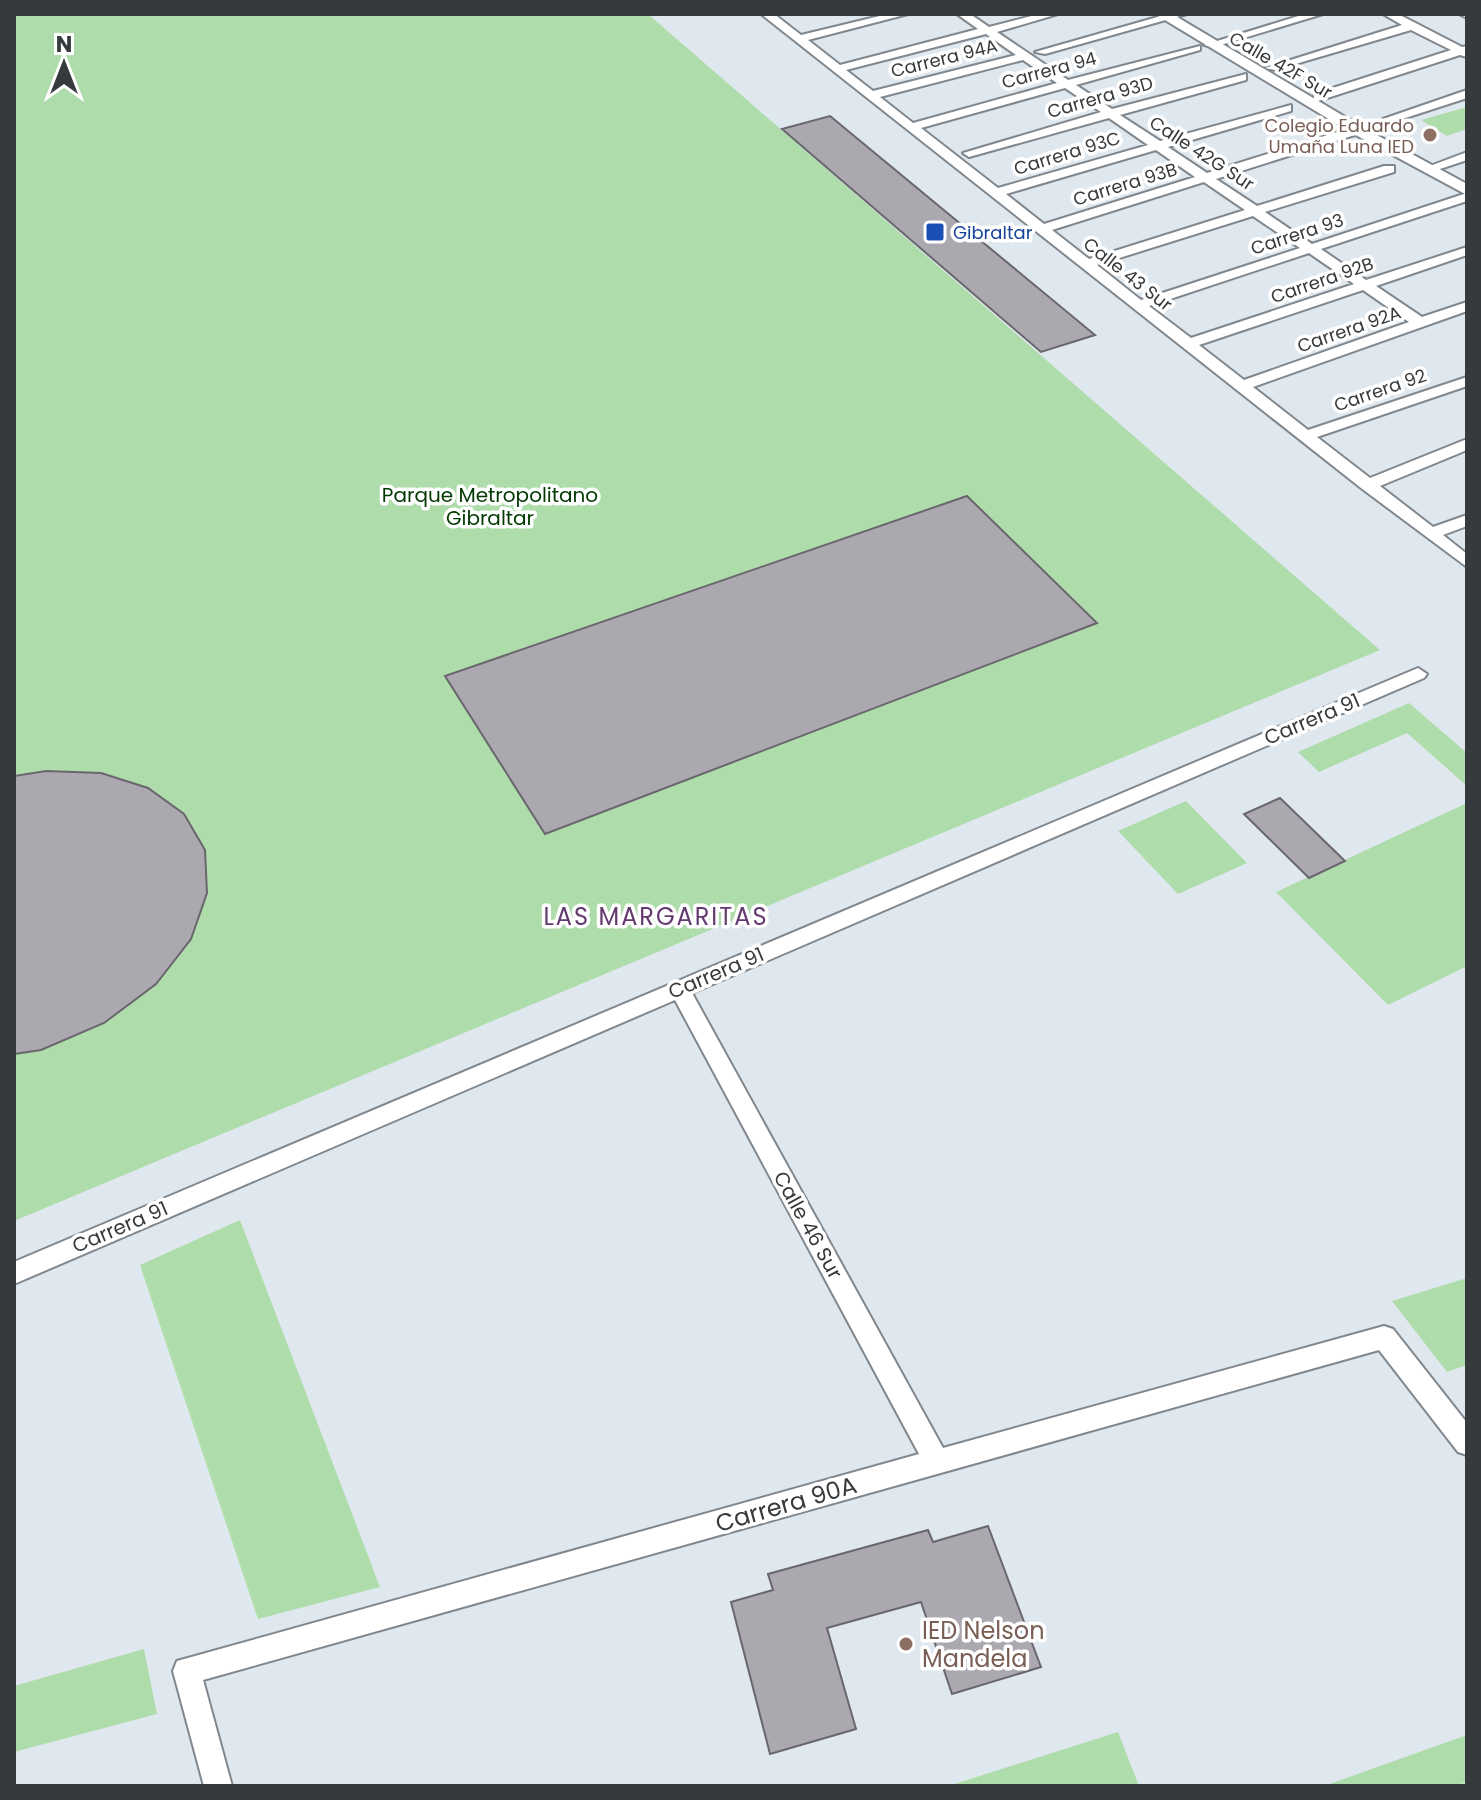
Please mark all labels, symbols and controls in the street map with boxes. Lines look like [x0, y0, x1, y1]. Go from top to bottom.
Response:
north arrow [24, 24, 104, 104]
street label: Calle 42F Sur [1225, 25, 1337, 105]
text: N [56, 29, 72, 60]
street label: Carrera 94A [888, 33, 1000, 83]
street label: Carrera 94 [999, 45, 1099, 95]
street label: Carrera 93D [1044, 70, 1156, 124]
street label: Calle 42G Sur [1145, 110, 1259, 196]
place label: Colegio Eduardo Umaña Luna IED [1265, 113, 1414, 159]
street label: Carrera 93C [1011, 125, 1123, 181]
marker: Colegio Eduardo Umaña Luna IED [1421, 126, 1439, 144]
street label: Carrera 93B [1070, 156, 1180, 212]
street label: Carrera 93 [1247, 207, 1347, 261]
place label: Gibraltar [953, 220, 1033, 245]
marker: Gibraltar [924, 221, 946, 243]
street label: Calle 43 Sur [1078, 231, 1178, 317]
street label: Carrera 92B [1267, 251, 1377, 309]
street label: Carrera 92A [1294, 300, 1404, 358]
street label: Carrera 92 [1331, 363, 1429, 417]
park label: Parque Metropolitano Gibraltar [382, 481, 598, 532]
street label: Carrera 91 [1260, 686, 1364, 752]
district label: LAS MARGARITAS [543, 900, 769, 933]
street label: Carrera 91 [664, 940, 768, 1006]
street label: Calle 46 Sur [767, 1166, 849, 1284]
street label: Carrera 91 [68, 1194, 172, 1260]
street label: Carrera 90A [712, 1468, 860, 1540]
place label: IED Nelson Mandela [922, 1614, 1045, 1675]
marker: IED Nelson Mandela [897, 1635, 915, 1653]

